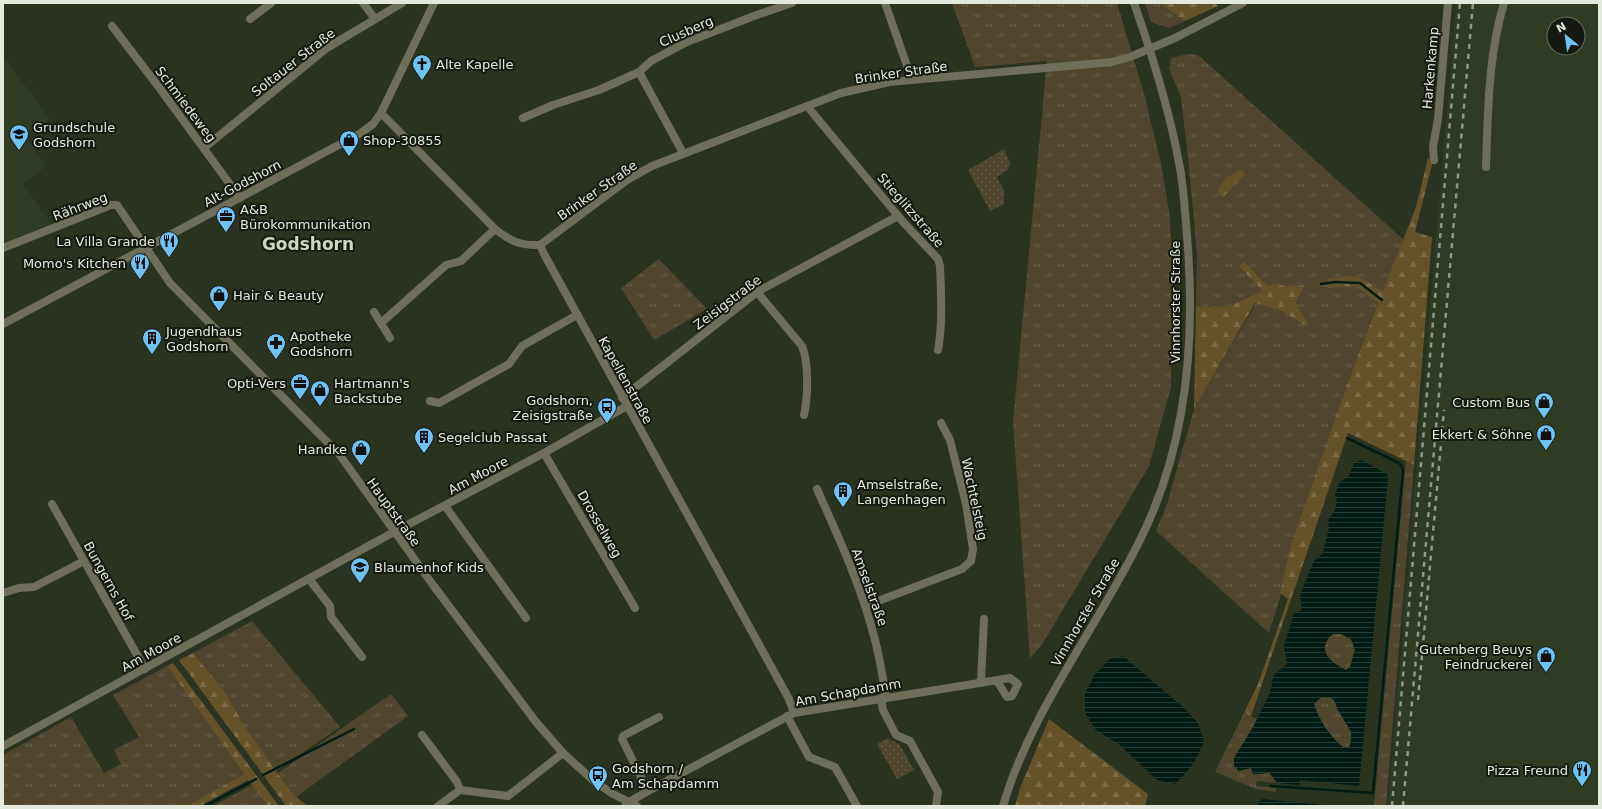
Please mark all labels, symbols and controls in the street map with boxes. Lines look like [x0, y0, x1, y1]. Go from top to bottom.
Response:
street label: Clusberg [657, 13, 715, 50]
north arrow [1546, 16, 1586, 56]
text: N [1554, 20, 1569, 36]
street label: Soltauer Straße [249, 25, 338, 100]
street label: Harkenkamp [1419, 26, 1442, 110]
church icon: Alte Kapelle [411, 53, 433, 81]
place label: Alte Kapelle [436, 57, 513, 72]
street label: Brinker Straße [854, 59, 948, 86]
street label: Schmiedeweg [152, 63, 219, 145]
place label: Grundschule Godshorn [33, 120, 115, 150]
school or university icon: Grundschule Godshorn [8, 123, 30, 151]
shop icon: Shop-30855 [338, 129, 360, 157]
place label: Shop-30855 [363, 133, 442, 148]
street label: Alt-Godshorn [201, 157, 283, 210]
street label: Brinker Straße [555, 157, 640, 223]
street label: Stieglitzstraße [874, 170, 947, 251]
street label: Rährweg [51, 189, 110, 224]
place label: A&B Bürokommunikation [240, 202, 371, 232]
office icon: A&B Bürokommunikation [215, 205, 237, 233]
restaurant icon: La Villa Grande [158, 230, 180, 258]
place label: La Villa Grande [56, 234, 155, 249]
district label: Godshorn [262, 234, 354, 254]
street label: Vinnhorster Straße [1168, 241, 1183, 363]
restaurant icon: Momo's Kitchen [129, 252, 151, 280]
place label: Momo's Kitchen [23, 256, 126, 271]
street label: Zeisigstraße [691, 272, 764, 333]
shop icon: Hair & Beauty [208, 284, 230, 312]
place label: Hair & Beauty [233, 288, 324, 303]
place label: Jugendhaus Godshorn [165, 324, 242, 354]
building icon: Jugendhaus Godshorn [141, 327, 163, 355]
place label: Apotheke Godshorn [290, 329, 353, 359]
pharmacy icon: Apotheke Godshorn [265, 332, 287, 360]
street label: Kapellenstraße [595, 334, 656, 426]
office icon: Opti-Vers [289, 372, 311, 400]
place label: Opti-Vers [227, 376, 286, 391]
place label: Hartmann's Backstube [334, 376, 410, 406]
shop icon: Hartmann's Backstube [309, 379, 331, 407]
shop icon: Custom Bus [1533, 391, 1555, 419]
place label: Godshorn, Zeisigstraße [512, 393, 593, 423]
place label: Custom Bus [1452, 395, 1530, 410]
bus stop icon: Godshorn, Zeisigstraße [596, 396, 618, 424]
shop icon: Ekkert & Söhne [1535, 423, 1557, 451]
building icon: Segelclub Passat [413, 426, 435, 454]
place label: Ekkert & Söhne [1432, 427, 1532, 442]
place label: Segelclub Passat [438, 430, 547, 445]
shop icon: Handke [350, 438, 372, 466]
place label: Handke [298, 442, 347, 457]
street label: Am Moore [446, 453, 511, 498]
street label: Wachtelsteig [958, 457, 991, 542]
street label: Hauptstraße [364, 475, 423, 549]
place label: Amselstraße, Langenhagen [857, 477, 946, 507]
building icon: Amselstraße, Langenhagen [832, 480, 854, 508]
street label: Drosselweg [574, 488, 625, 561]
street label: Bungerns Hof [81, 539, 137, 624]
street label: Amselstraße [849, 546, 890, 628]
street label: Vinnhorster Straße [1048, 555, 1123, 669]
school or university icon: Blaumenhof Kids [349, 556, 371, 584]
place label: Blaumenhof Kids [374, 560, 484, 575]
street label: Am Moore [119, 630, 184, 675]
place label: Gutenberg Beuys Feindruckerei [1419, 642, 1532, 672]
shop icon: Gutenberg Beuys Feindruckerei [1535, 645, 1557, 673]
street label: Am Schapdamm [794, 676, 902, 709]
restaurant icon: Pizza Freund [1571, 759, 1593, 787]
place label: Godshorn / Am Schapdamm [612, 761, 719, 791]
place label: Pizza Freund [1487, 763, 1568, 778]
bus stop icon: Godshorn / Am Schapdamm [587, 764, 609, 792]

